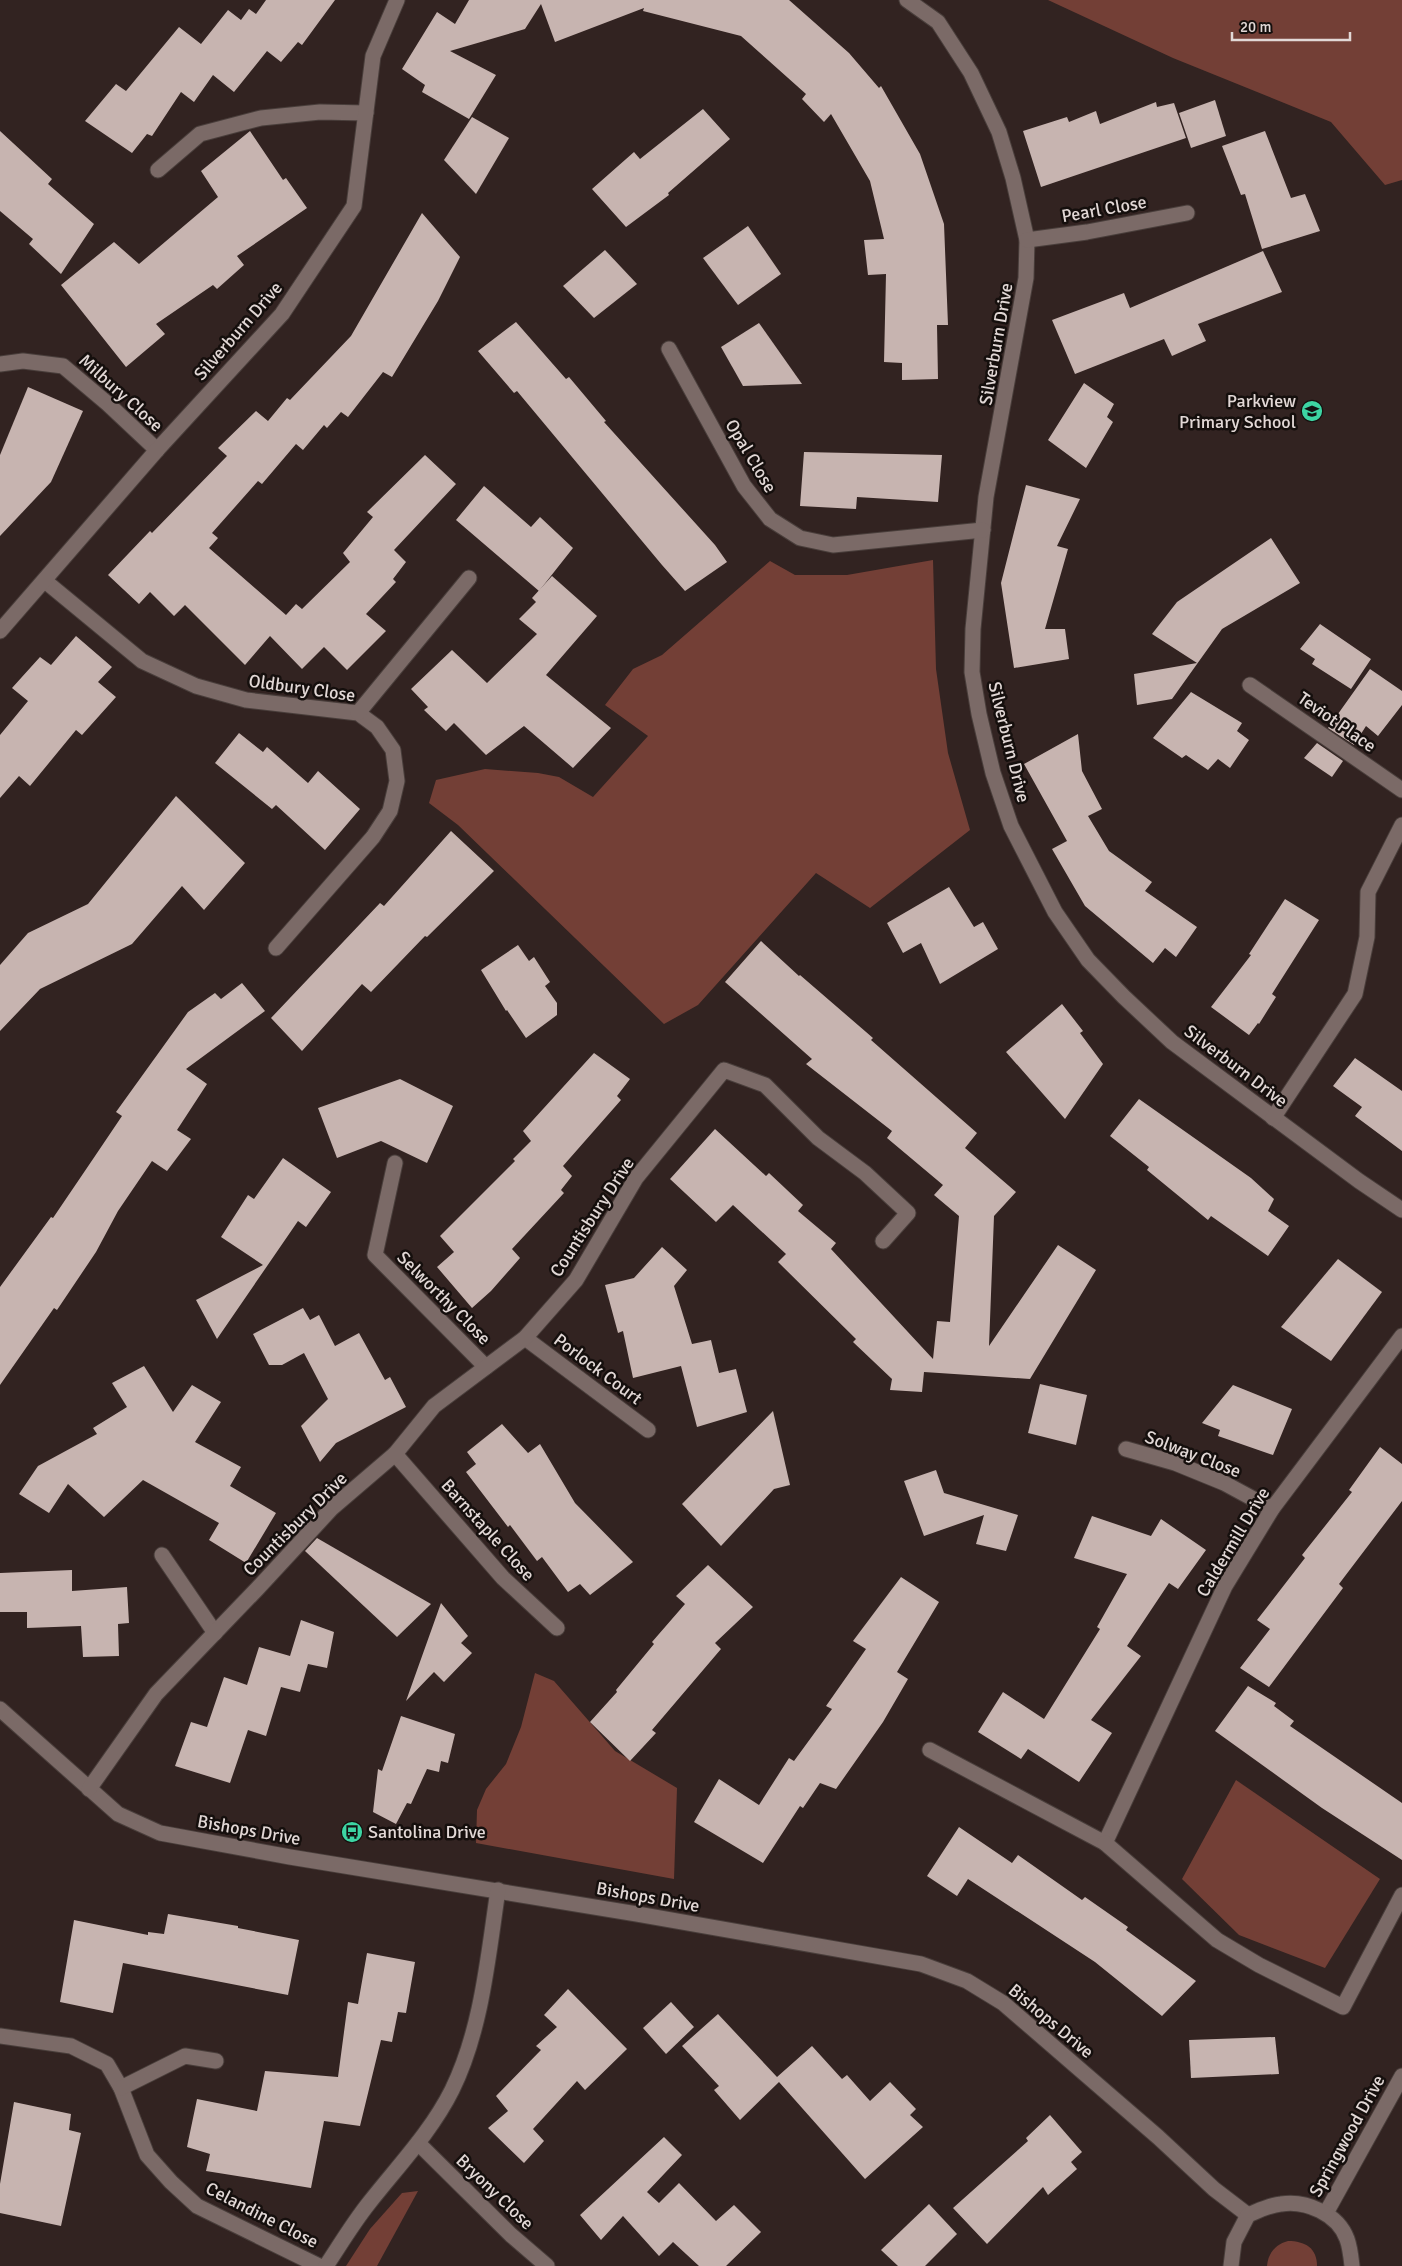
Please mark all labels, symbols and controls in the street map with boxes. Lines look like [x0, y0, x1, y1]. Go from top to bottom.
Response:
scale bar [1232, 10, 1350, 42]
text: 20 m [1240, 18, 1271, 36]
street label: Pearl Close [1060, 191, 1148, 227]
street label: Silverburn Drive [189, 277, 287, 385]
street label: Silverburn Drive [974, 281, 1018, 407]
street label: Milbury Close [74, 349, 168, 437]
place label: Parkview Primary School [1179, 390, 1296, 433]
school or university icon: Parkview Primary School [1300, 399, 1324, 423]
street label: Opal Close [720, 415, 782, 497]
street label: Oldbury Close [247, 670, 357, 706]
street label: Silverburn Drive [983, 679, 1035, 805]
street label: Teviot Place [1294, 687, 1380, 757]
street label: Silverburn Drive [1180, 1020, 1292, 1112]
street label: Countisbury Drive [545, 1153, 639, 1281]
street label: Selworthy Close [392, 1246, 496, 1350]
street label: Porlock Court [549, 1329, 647, 1409]
street label: Solway Close [1142, 1426, 1244, 1482]
street label: Countisbury Drive [238, 1467, 352, 1581]
street label: Barnstaple Close [436, 1474, 540, 1586]
street label: Caldermill Drive [1192, 1483, 1274, 1601]
street label: Bishops Drive [196, 1810, 302, 1850]
bus stop icon: Santolina Drive [340, 1820, 364, 1844]
place label: Santolina Drive [368, 1821, 486, 1843]
street label: Bishops Drive [595, 1877, 701, 1917]
street label: Bishops Drive [1004, 1979, 1098, 2063]
street label: Springwood Drive [1304, 2071, 1390, 2201]
street label: Bryony Close [452, 2150, 538, 2234]
street label: Celandine Close [202, 2177, 322, 2253]

